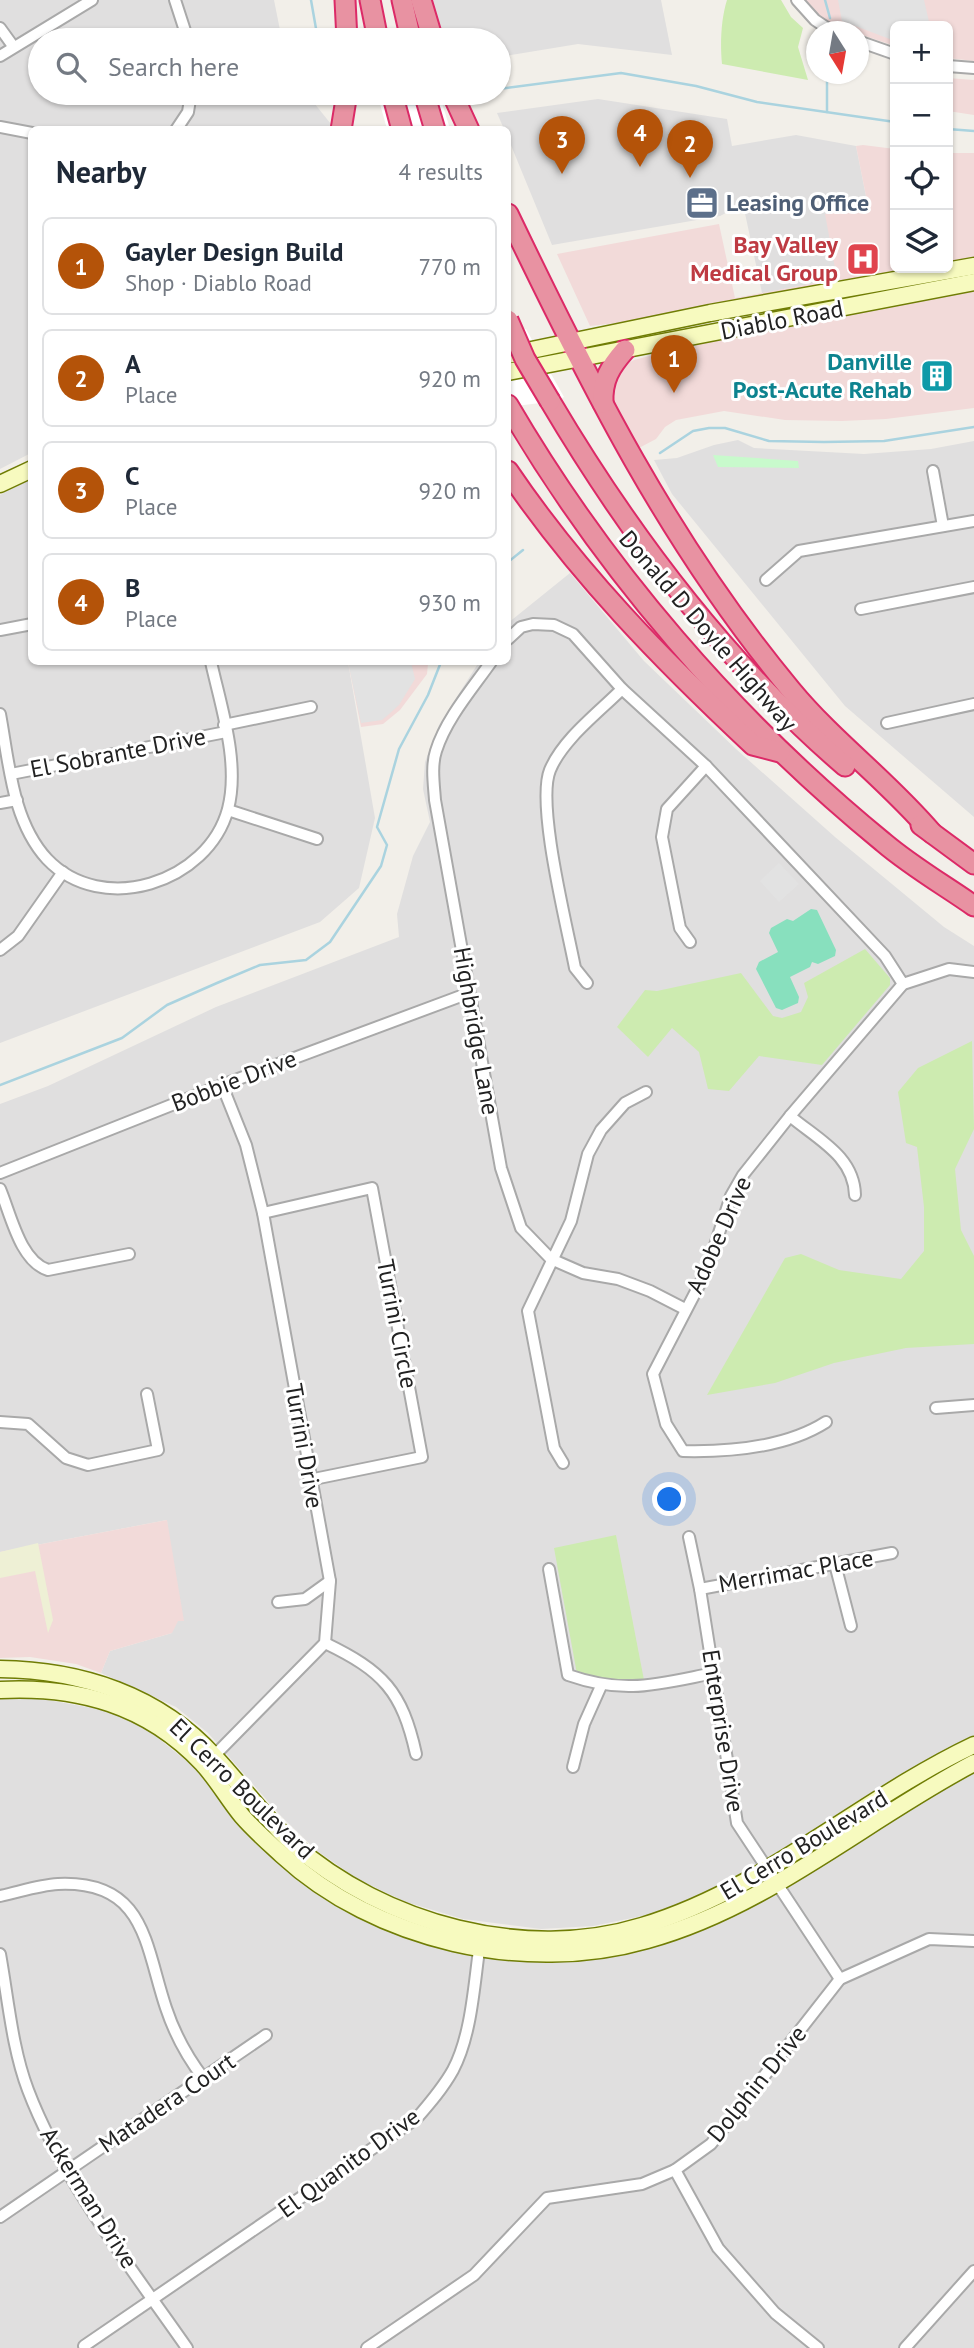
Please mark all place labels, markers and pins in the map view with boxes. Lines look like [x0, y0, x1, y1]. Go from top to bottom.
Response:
pin: 4 [617, 109, 663, 167]
pin: 3 [539, 116, 585, 174]
pin: 2 [667, 120, 713, 178]
office icon: Leasing Office [683, 184, 721, 222]
place label: Leasing Office [726, 187, 869, 218]
place label: Bay Valley Medical Group [690, 229, 839, 288]
hospital icon: Bay Valley Medical Group [844, 240, 882, 278]
pin: 1 [651, 335, 697, 393]
place label: Danville Post-Acute Rehab [733, 346, 912, 405]
building icon: Danville Post-Acute Rehab [918, 357, 956, 395]

